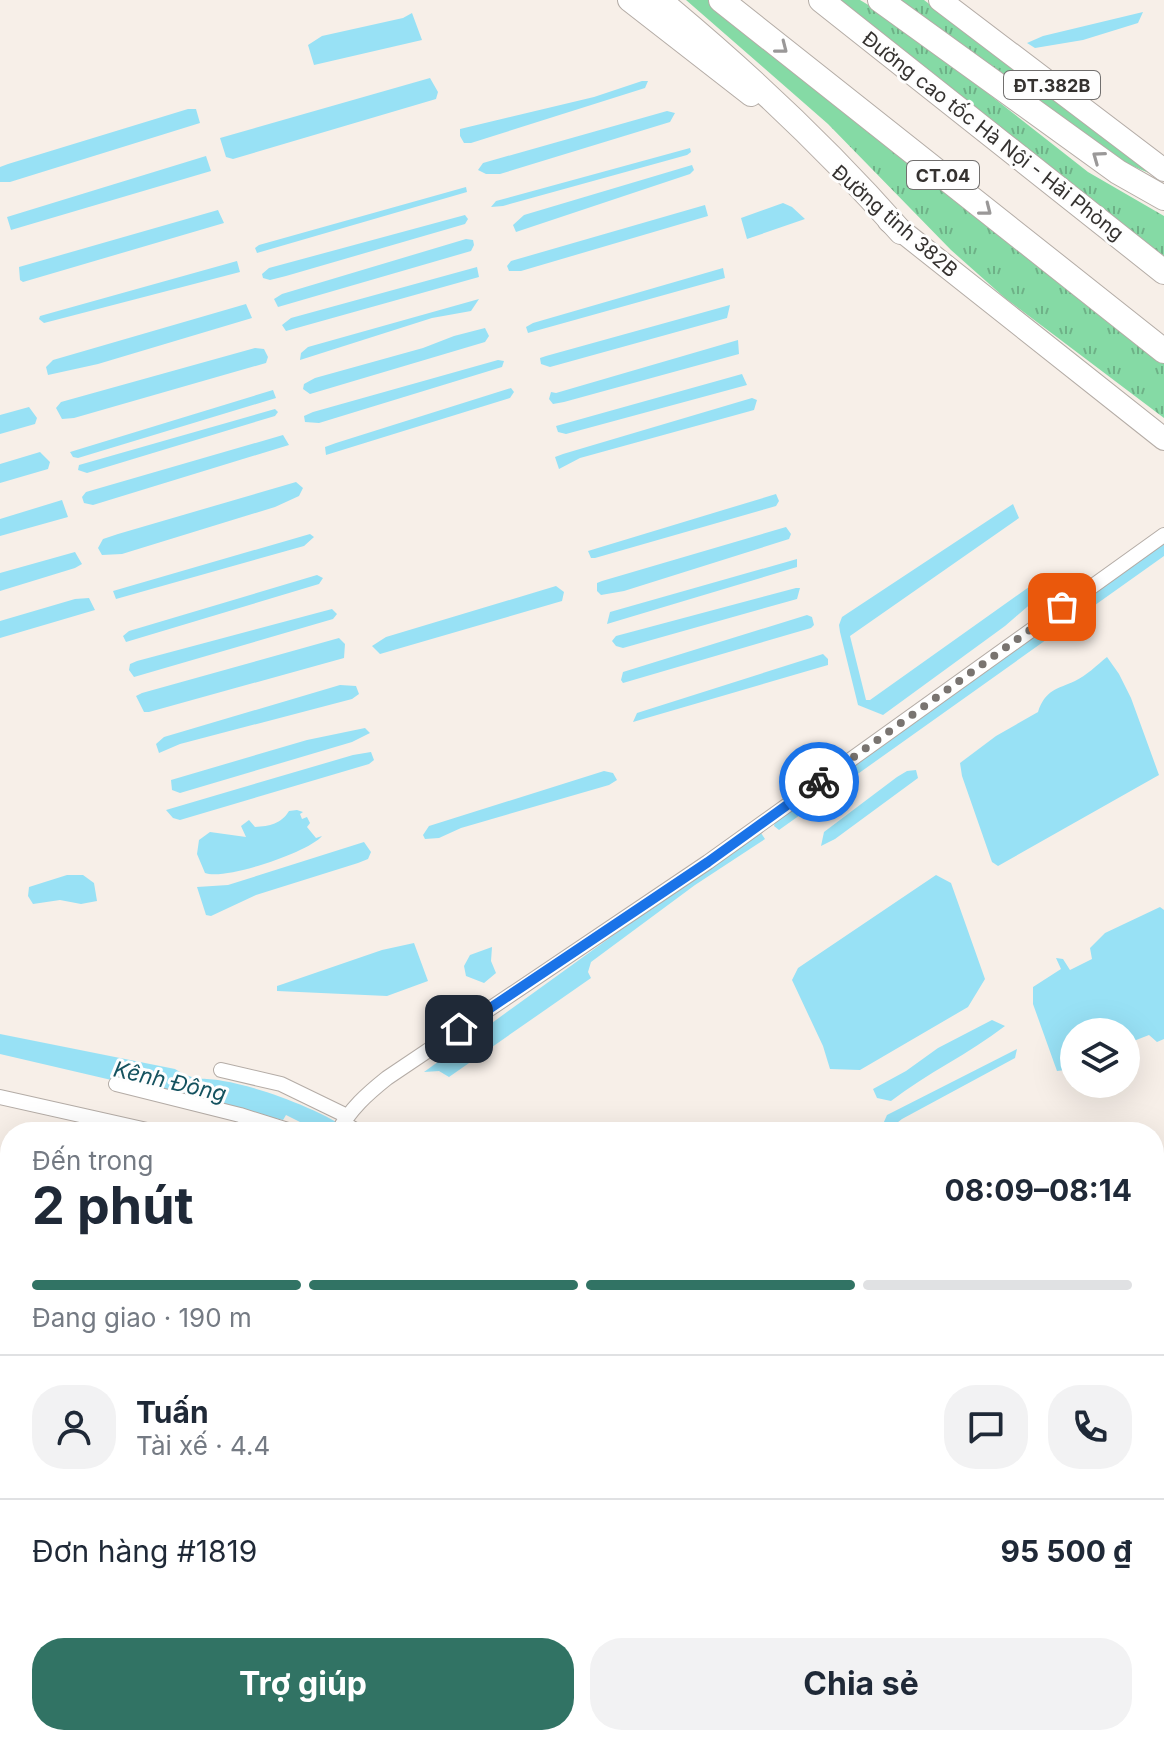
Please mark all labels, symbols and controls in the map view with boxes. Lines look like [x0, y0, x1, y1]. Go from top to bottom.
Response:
street label: Đường cao tốc Hà Nội - Hải Phòng [858, 27, 1128, 245]
one-way arrow [773, 39, 788, 53]
road number: ĐT.382B [1004, 71, 1100, 99]
one-way arrow [1092, 152, 1106, 167]
street label: Đường tỉnh 382B [827, 160, 963, 282]
road number: CT.04 [907, 161, 979, 189]
one-way arrow [977, 200, 991, 215]
pin [1028, 573, 1096, 641]
icon: bag [1040, 585, 1084, 629]
courier [779, 742, 859, 822]
icon: bike [797, 760, 841, 804]
pin [425, 995, 493, 1063]
icon: home [437, 1007, 481, 1051]
map controls [1060, 1018, 1140, 1098]
button: layers [1060, 1018, 1140, 1098]
water label: Kênh Đông [111, 1055, 229, 1107]
text: Đến trong [32, 1145, 153, 1176]
text: 08:09–08:14 [945, 1172, 1132, 1208]
text: 2 phút [32, 1174, 194, 1237]
text: Đang giao · 190 m [32, 1302, 252, 1333]
button: person [32, 1385, 116, 1469]
button: chat [944, 1385, 1028, 1469]
button: phone [1048, 1385, 1132, 1469]
text: Tuấn [136, 1394, 209, 1430]
text: Tài xế · 4.4 [136, 1430, 270, 1461]
text: Đơn hàng #1819 [32, 1533, 257, 1569]
text: 95 500 ₫ [1001, 1533, 1132, 1569]
button: Trợ giúp [32, 1638, 574, 1730]
button: Chia sẻ [590, 1638, 1132, 1730]

